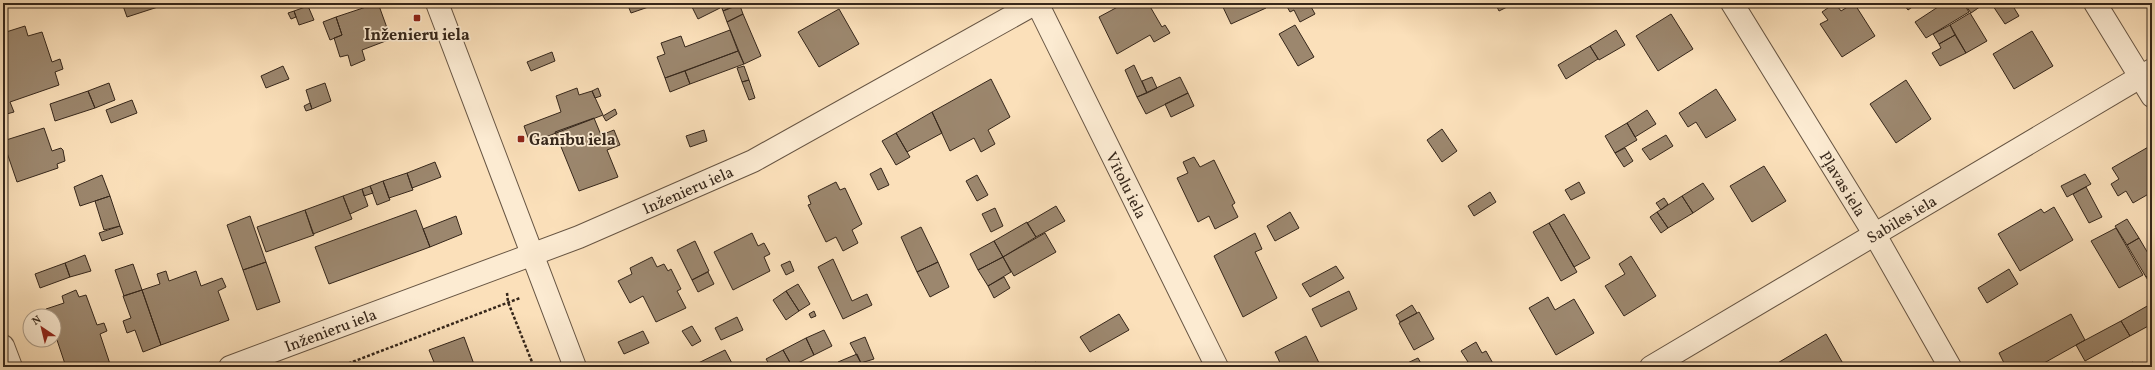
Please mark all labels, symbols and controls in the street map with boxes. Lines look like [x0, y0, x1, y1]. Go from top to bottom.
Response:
marker: Inženieru iela [412, 13, 422, 23]
place label: Inženieru iela [364, 25, 470, 47]
place label: Ganību iela [529, 130, 616, 152]
marker: Ganību iela [516, 134, 526, 144]
street label: Pļavas iela [1813, 148, 1870, 222]
street label: Vītolu iela [1099, 149, 1151, 223]
street label: Inženieru iela [640, 162, 737, 221]
street label: Sabiles iela [1863, 191, 1942, 250]
street label: Inženieru iela [282, 304, 380, 359]
north arrow [22, 308, 62, 348]
text: N [30, 313, 45, 329]

